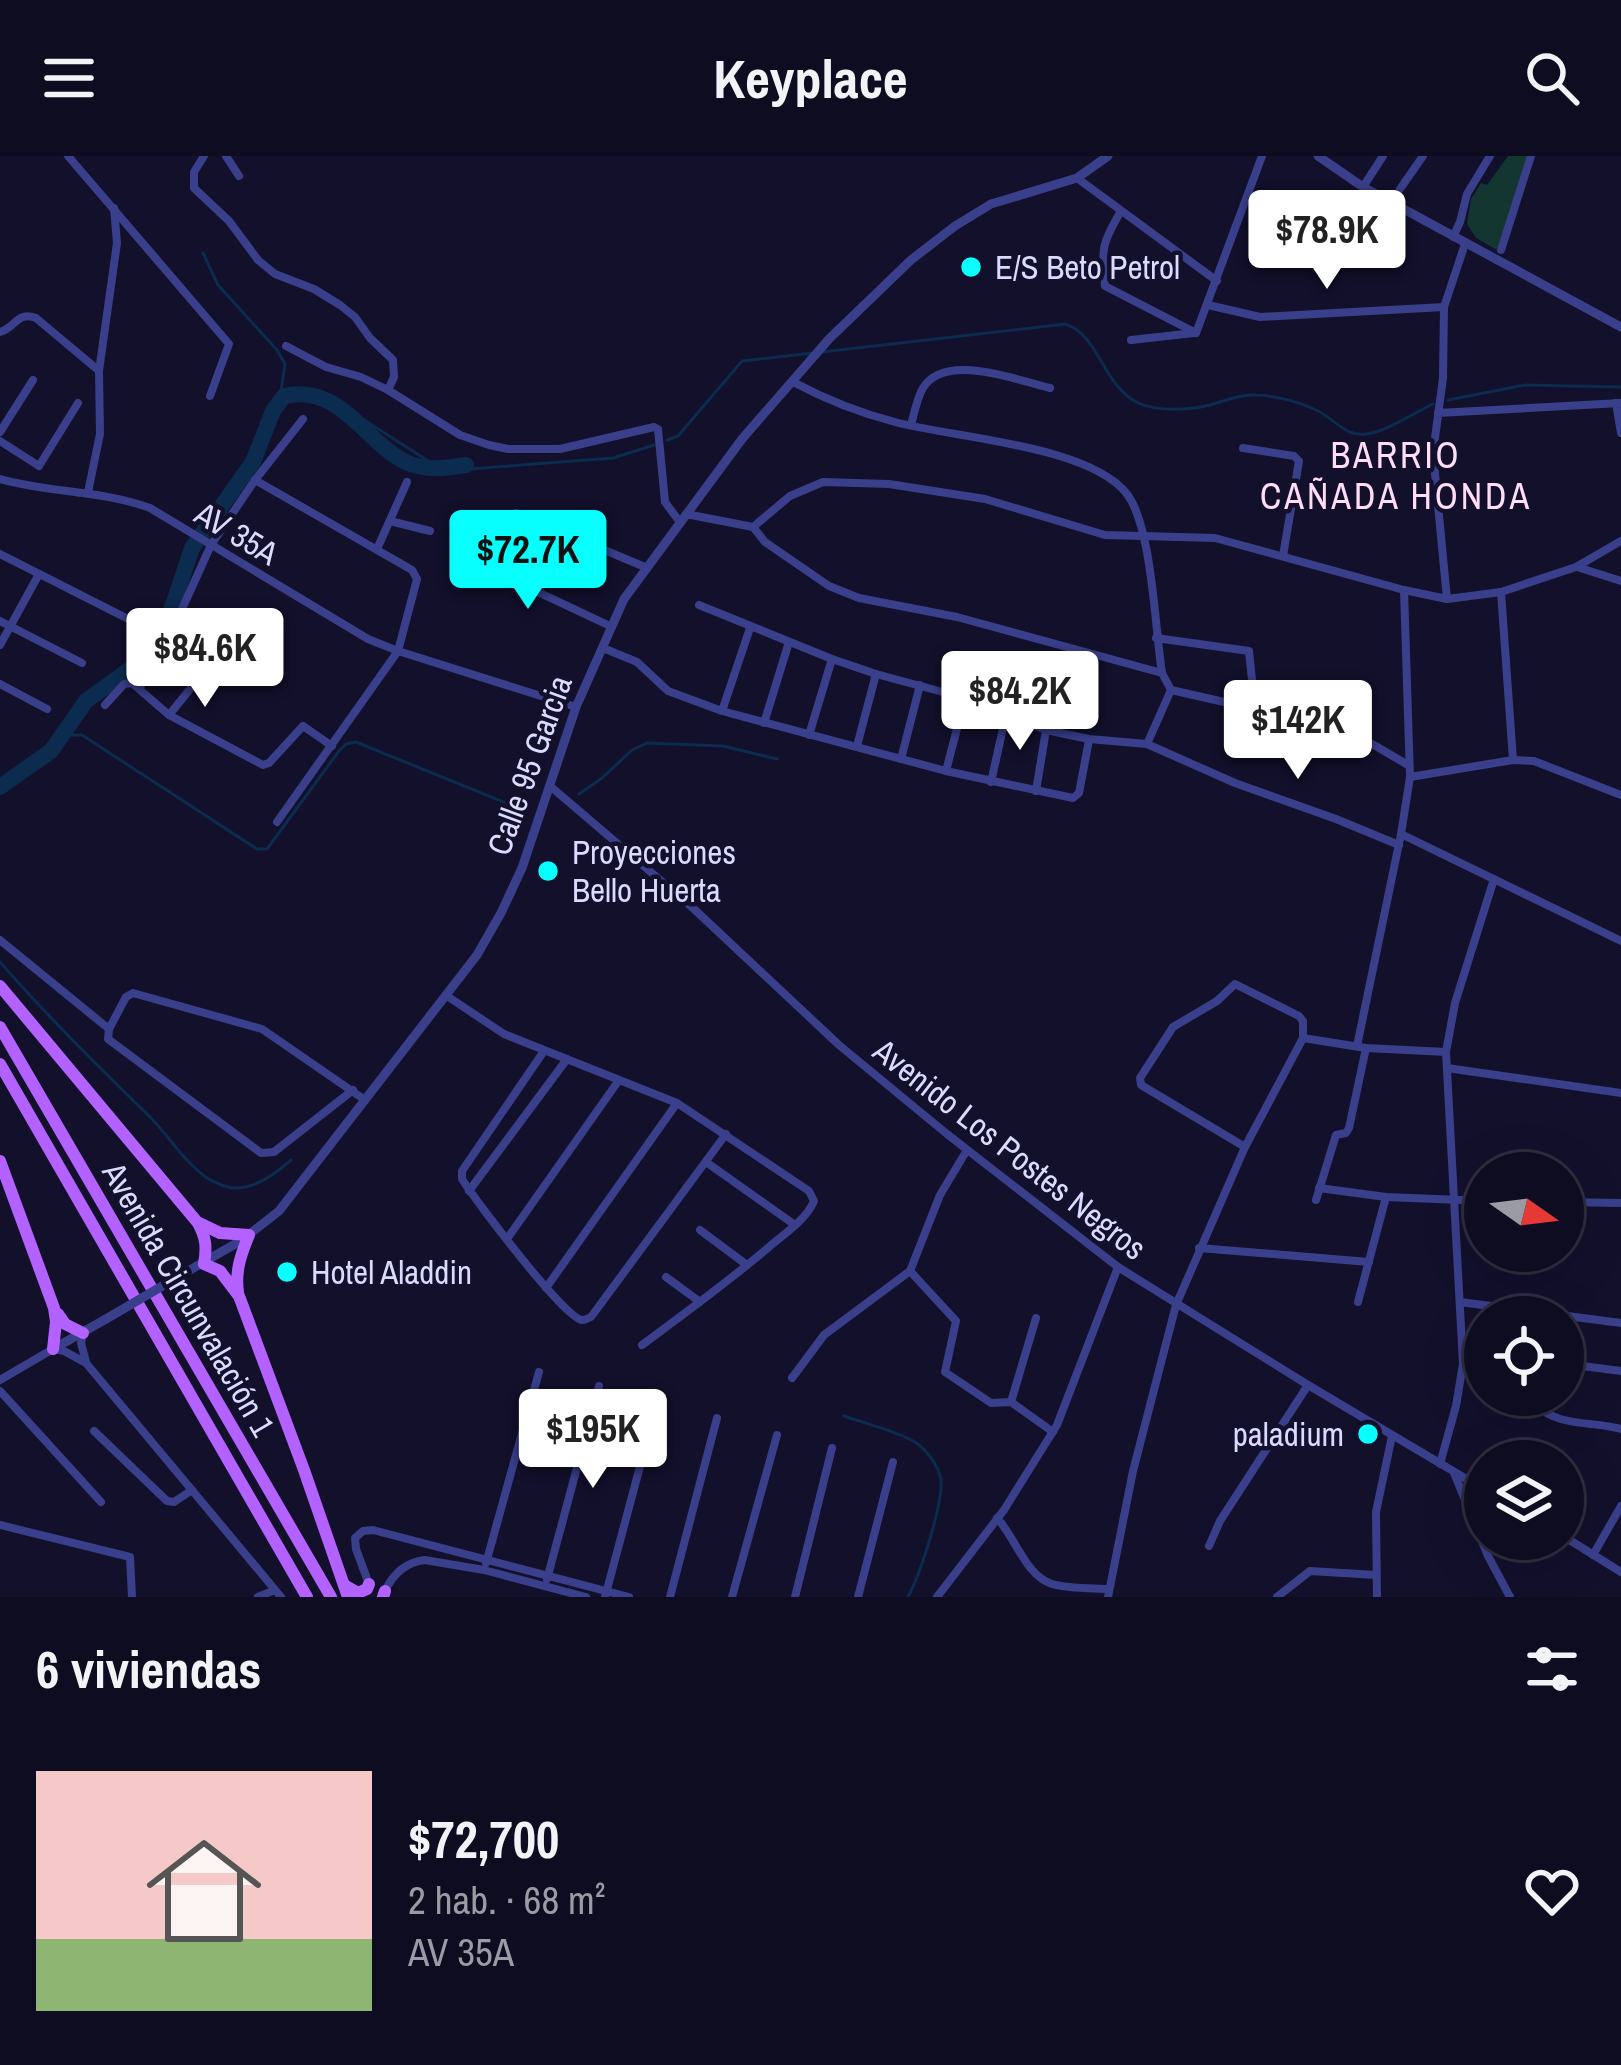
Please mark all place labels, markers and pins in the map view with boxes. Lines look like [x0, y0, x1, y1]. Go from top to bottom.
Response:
pin: $78.9K [1229, 190, 1425, 292]
place label: E/S Beto Petrol [995, 245, 1180, 289]
marker: E/S Beto Petrol [958, 254, 984, 280]
pin: $72.7K [430, 510, 626, 612]
pin: $84.6K [107, 608, 303, 710]
pin: $84.2K [922, 651, 1118, 753]
pin: $142K [1214, 680, 1382, 782]
place label: Proyecciones Bello Huerta [572, 830, 736, 912]
marker: Proyecciones Bello Huerta [535, 858, 561, 884]
place label: Hotel Aladdin [311, 1250, 472, 1294]
marker: Hotel Aladdin [274, 1259, 300, 1285]
pin: $195K [509, 1389, 677, 1491]
place label: paladium [1233, 1412, 1344, 1456]
marker: paladium [1355, 1421, 1381, 1447]

